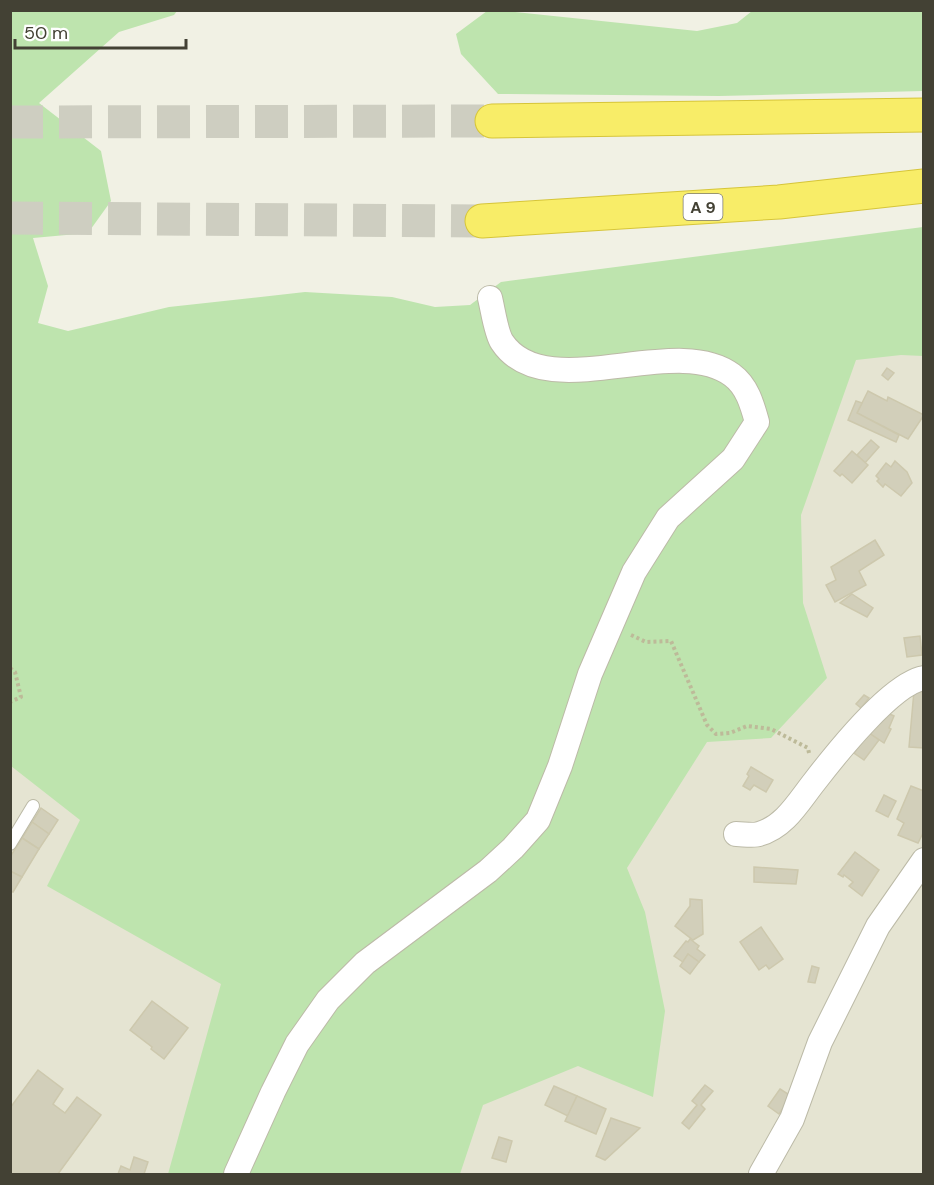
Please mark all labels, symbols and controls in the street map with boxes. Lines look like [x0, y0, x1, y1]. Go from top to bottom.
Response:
scale bar [15, 12, 186, 50]
text: 50 m [24, 21, 68, 45]
road number: A 9 [684, 194, 722, 220]

